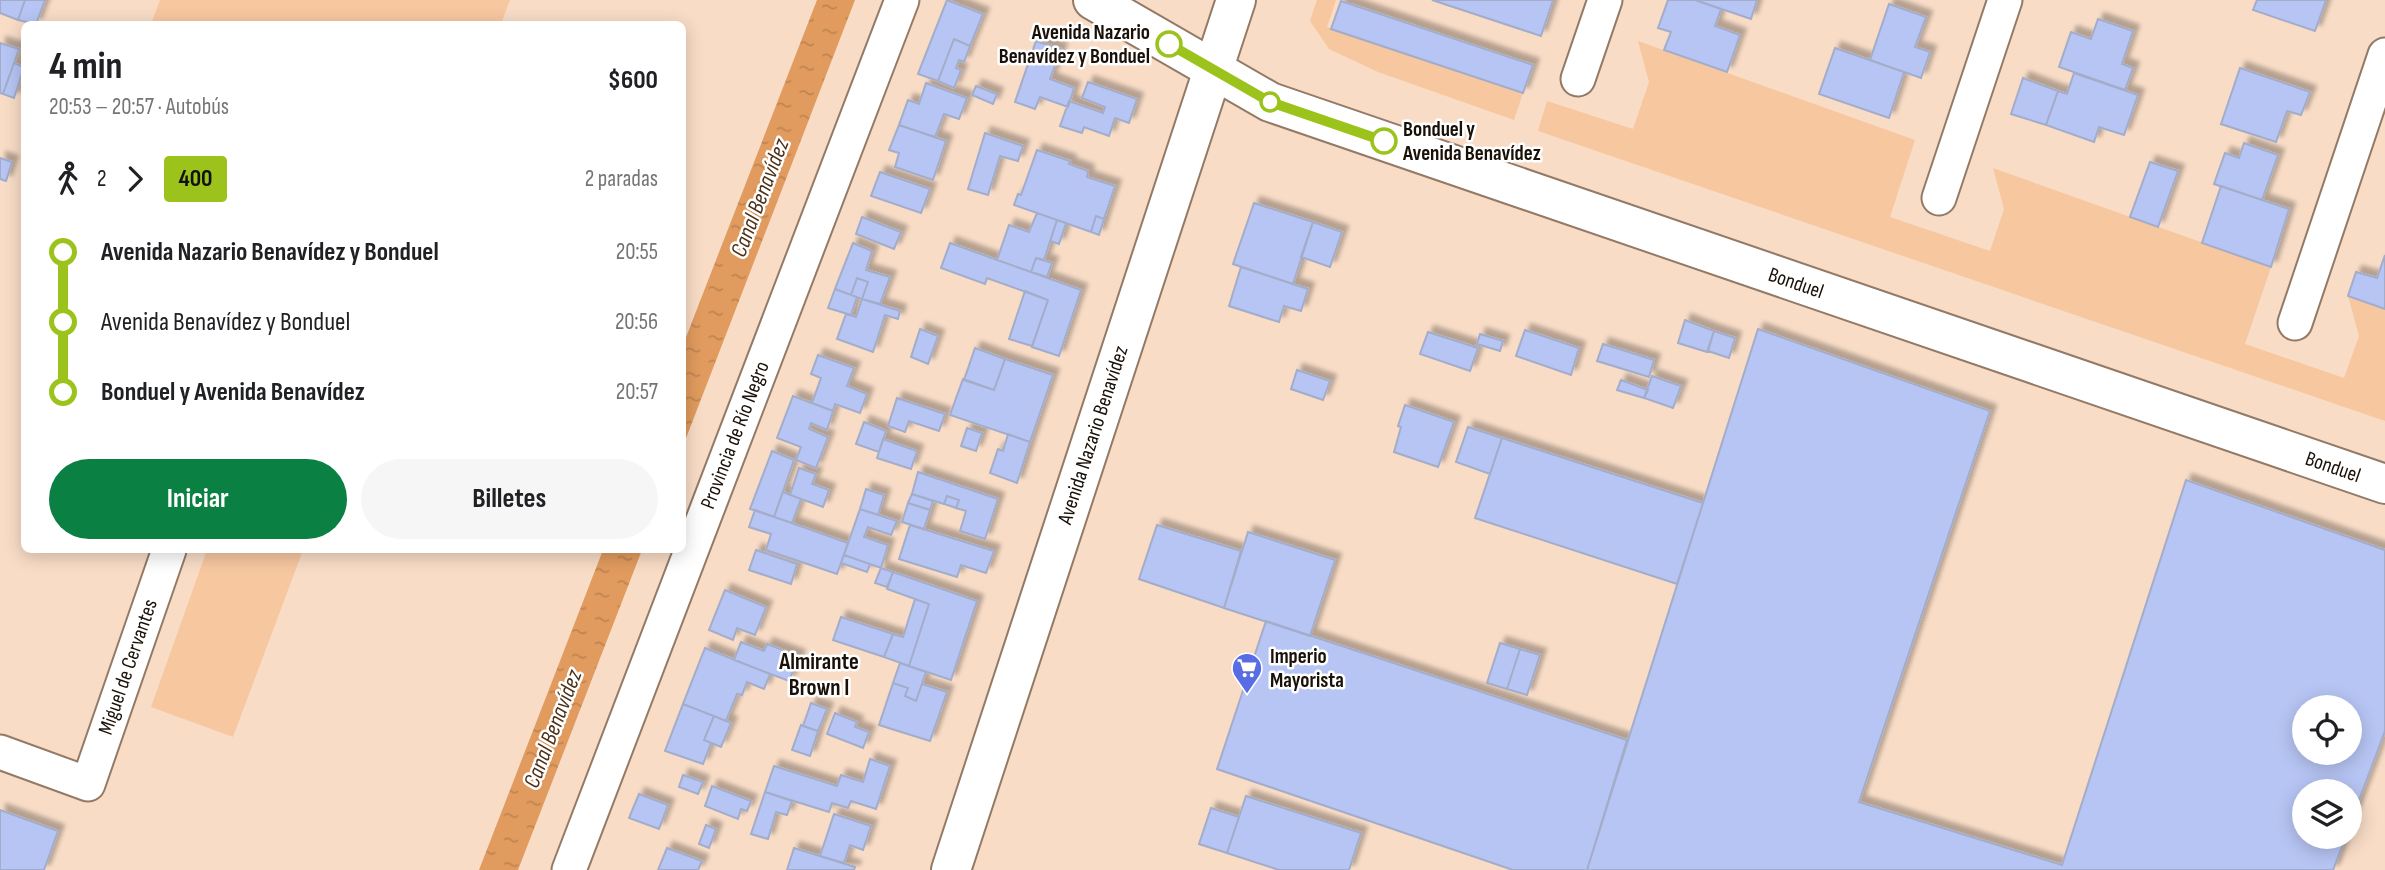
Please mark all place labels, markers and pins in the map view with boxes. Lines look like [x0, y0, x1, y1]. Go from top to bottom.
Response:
place label: Avenida Nazario Benavídez y Bonduel [999, 20, 1150, 69]
marker: Avenida Nazario Benavídez y Bonduel [1156, 31, 1182, 57]
unlabelled marker [1260, 92, 1280, 112]
place label: Bonduel y Avenida Benavídez [1402, 117, 1541, 166]
marker: Bonduel y Avenida Benavídez [1371, 128, 1397, 154]
place label: Imperio Mayorista [1270, 644, 1344, 693]
supermarket icon: Imperio Mayorista [1230, 651, 1264, 695]

